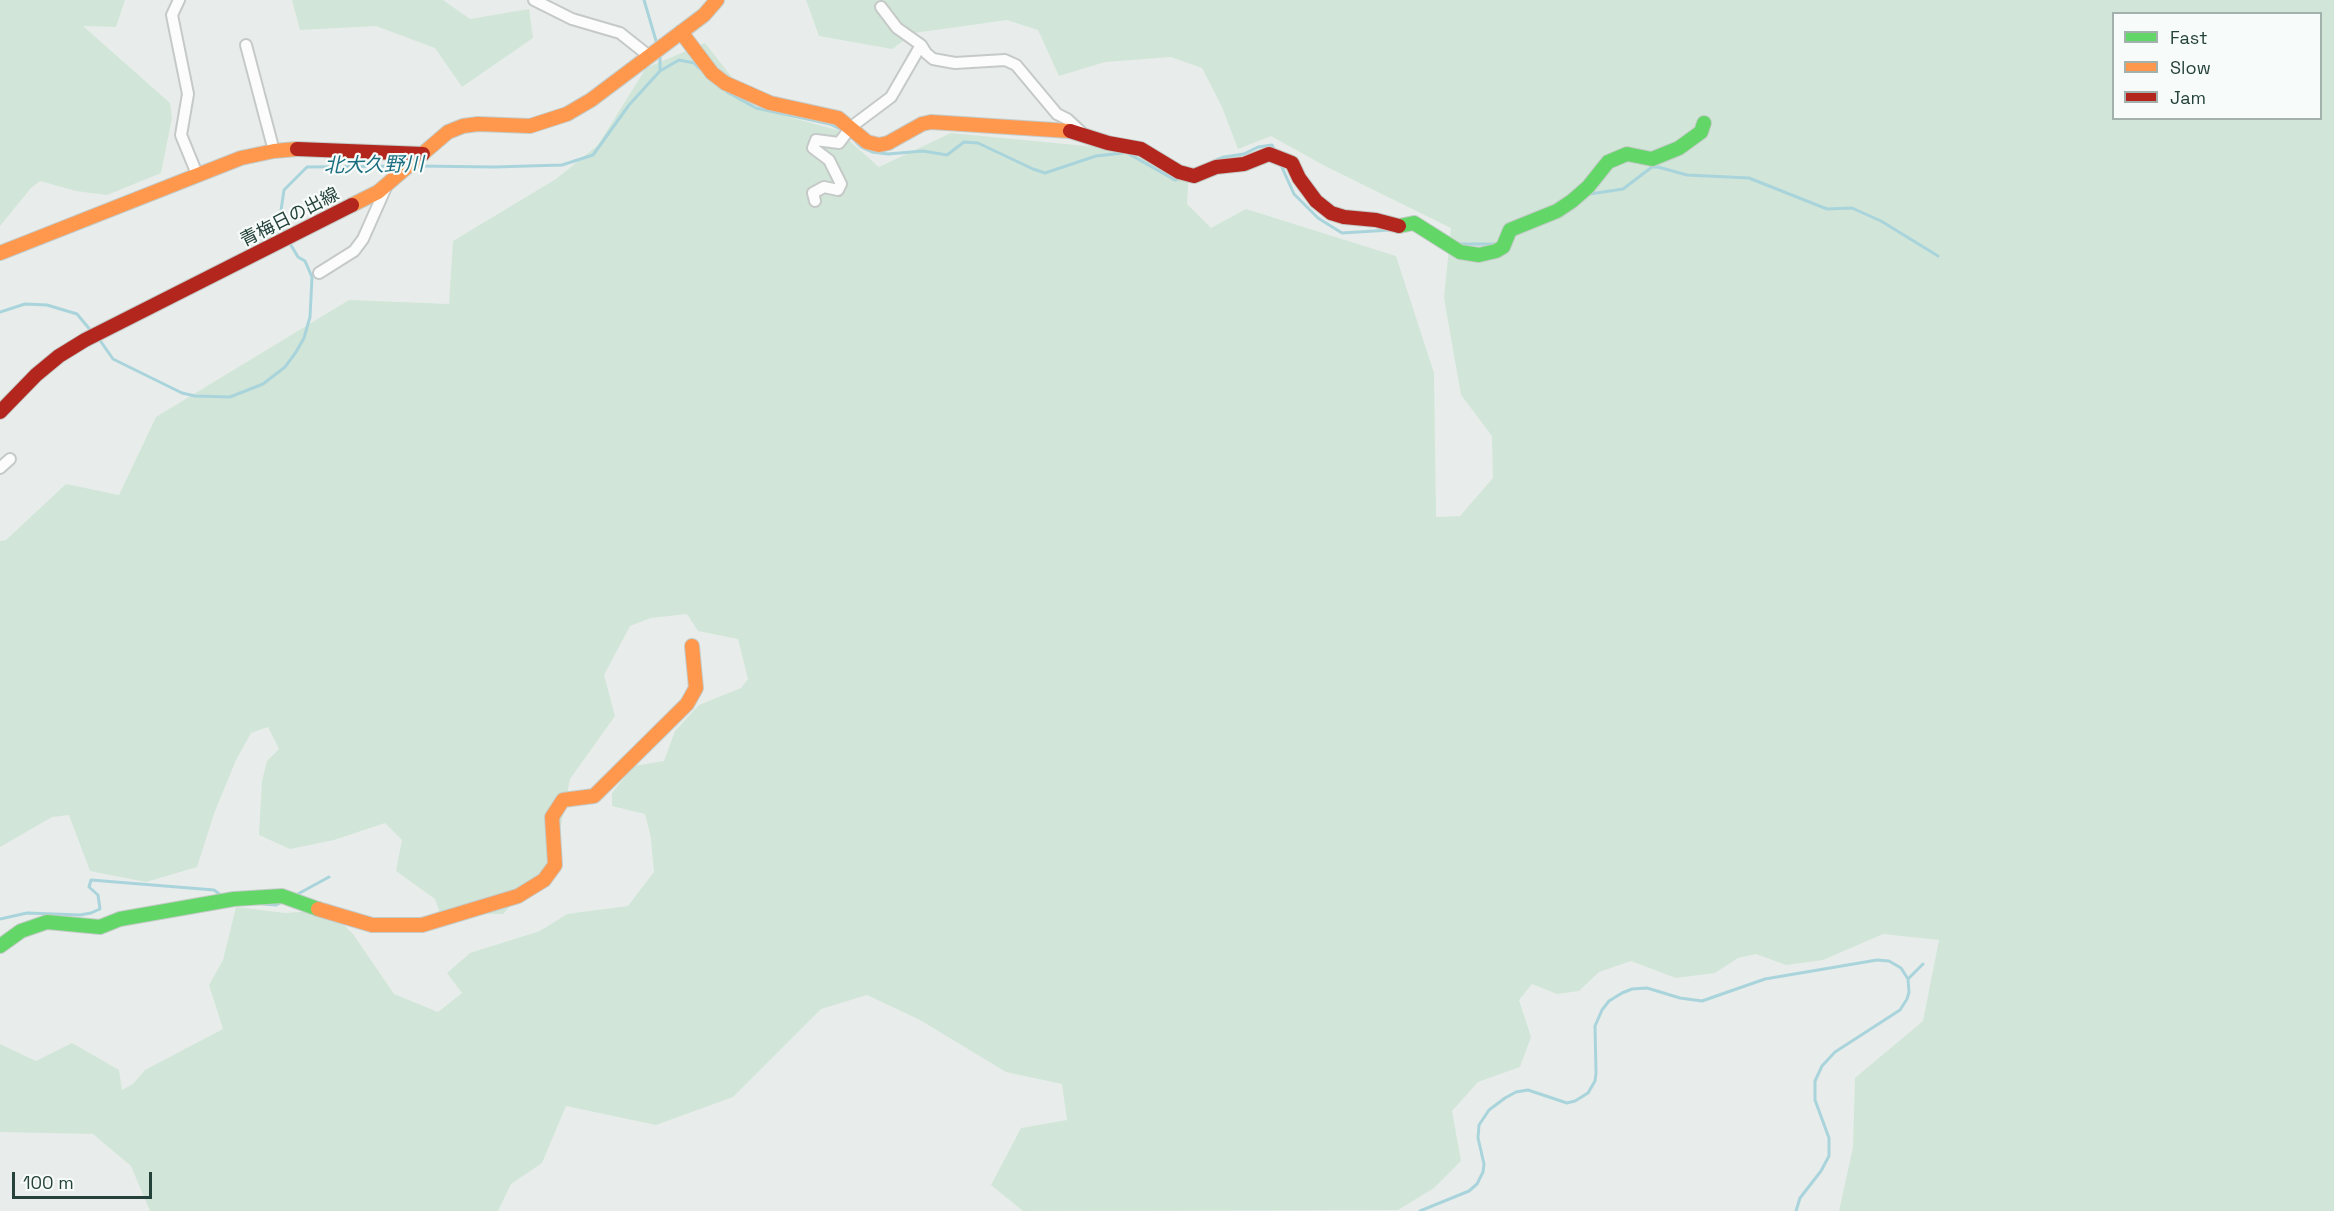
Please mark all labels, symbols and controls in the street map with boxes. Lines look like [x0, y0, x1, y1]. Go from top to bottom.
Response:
legend [2112, 12, 2322, 120]
text: Fast [2170, 26, 2207, 49]
text: Slow [2170, 56, 2211, 79]
text: Jam [2170, 86, 2206, 109]
water label: 北大久野川 [324, 153, 424, 179]
street label: 青梅日の出線 [237, 184, 343, 252]
scale bar [15, 1160, 154, 1198]
text: 100 m [23, 1171, 74, 1194]

